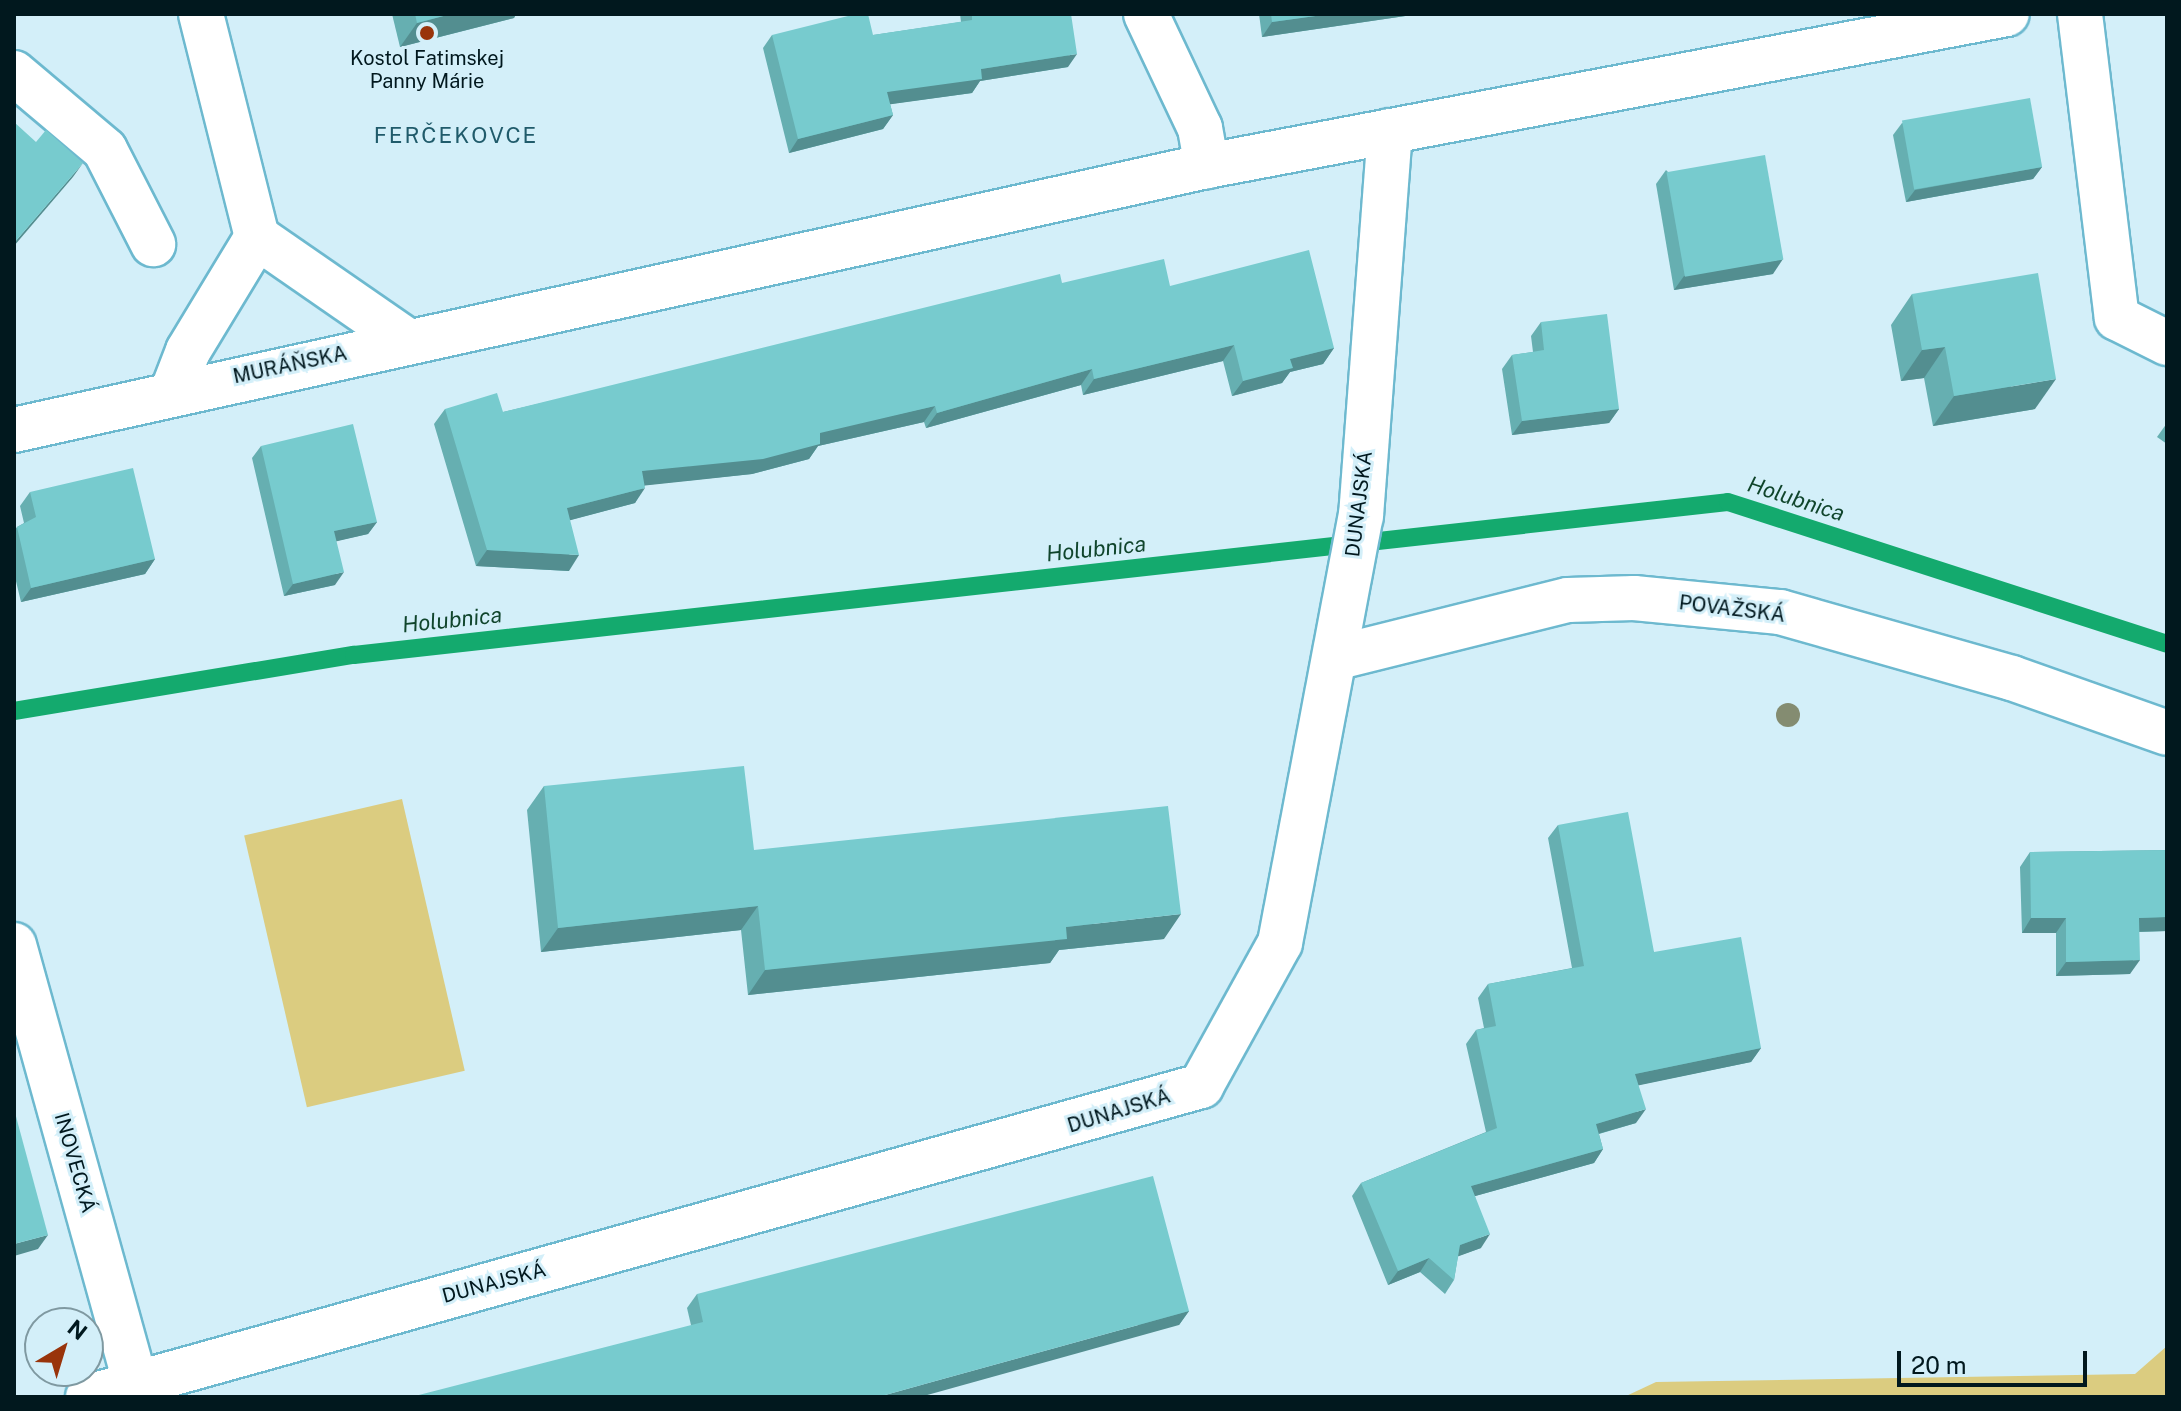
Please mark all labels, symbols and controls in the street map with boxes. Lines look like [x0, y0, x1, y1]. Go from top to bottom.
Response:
marker: Kostol Fatimskej Panny Márie [418, 24, 436, 42]
place label: Kostol Fatimskej Panny Márie [350, 46, 504, 93]
district label: FERČEKOVCE [374, 123, 538, 149]
street label: MURÁŇSKA [231, 341, 349, 389]
street label: DUNAJSKÁ [1341, 450, 1377, 558]
water label: Holubnica [1744, 471, 1848, 527]
water label: Holubnica [1045, 531, 1147, 567]
street label: POVAŽSKÁ [1678, 591, 1786, 627]
water label: Holubnica [401, 602, 503, 638]
street label: DUNAJSKÁ [1065, 1084, 1173, 1138]
street label: INOVECKÁ [49, 1110, 101, 1216]
street label: DUNAJSKÁ [439, 1258, 549, 1308]
north arrow [24, 1307, 104, 1387]
text: N [63, 1314, 92, 1345]
scale bar [1901, 1335, 2091, 1385]
text: 20 m [1911, 1351, 1967, 1379]

